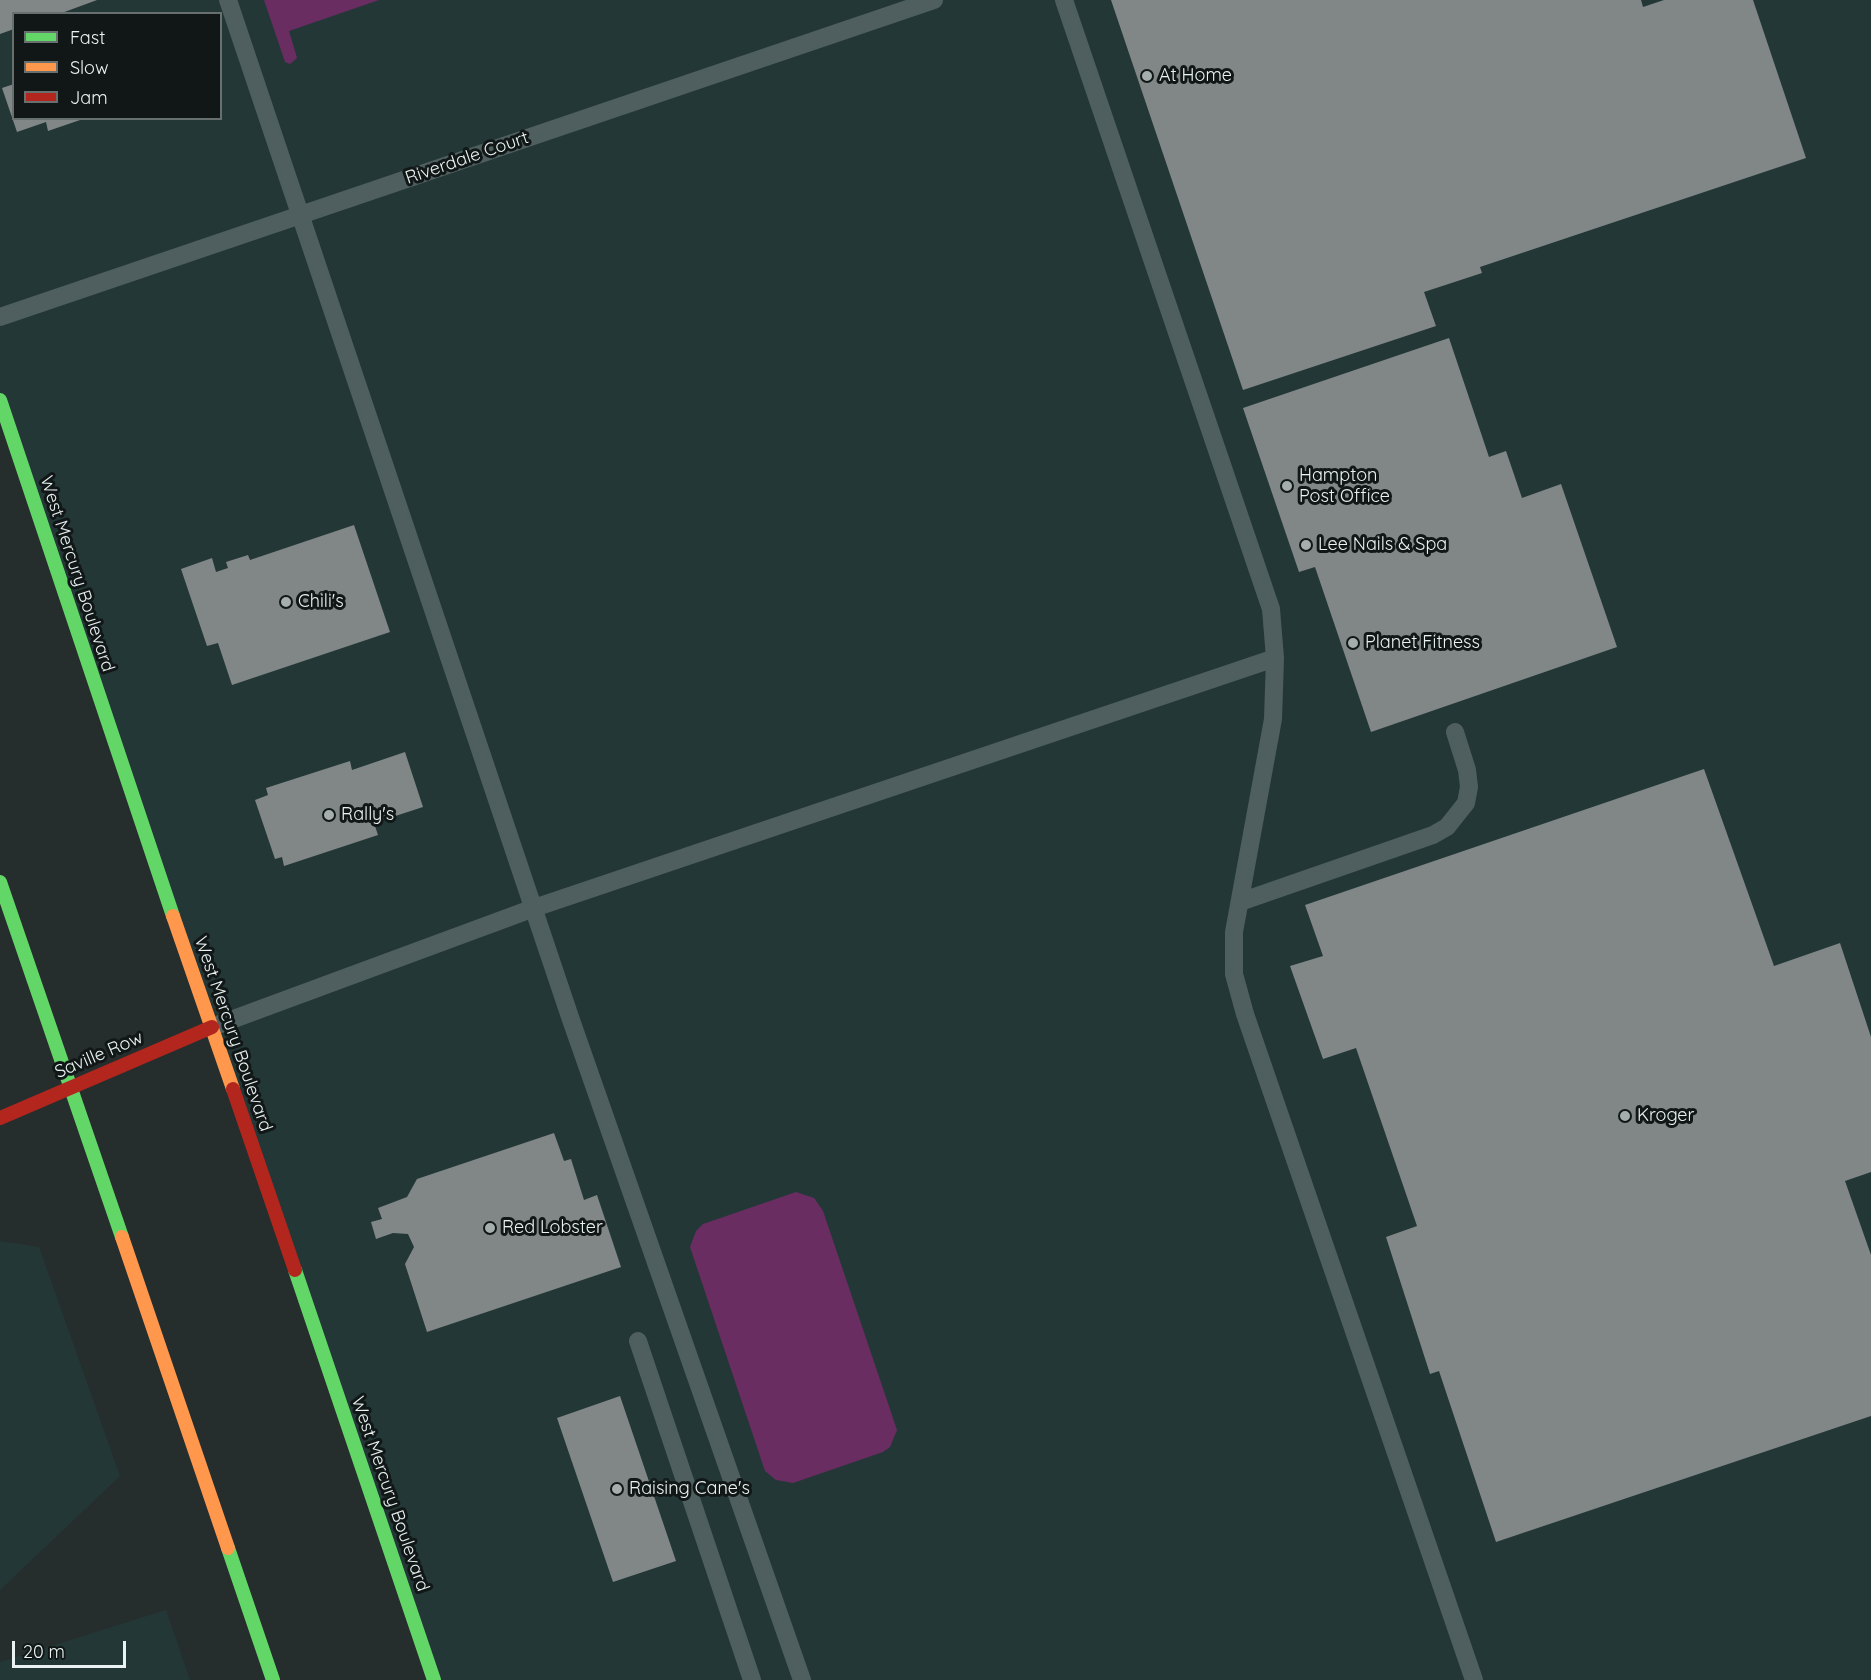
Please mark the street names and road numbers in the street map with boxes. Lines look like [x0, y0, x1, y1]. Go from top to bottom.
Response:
street label: Riverdale Court [403, 127, 531, 189]
street label: West Mercury Boulevard [35, 473, 119, 675]
street label: West Mercury Boulevard [189, 934, 277, 1134]
street label: Saville Row [52, 1027, 146, 1083]
street label: West Mercury Boulevard [346, 1394, 434, 1594]

